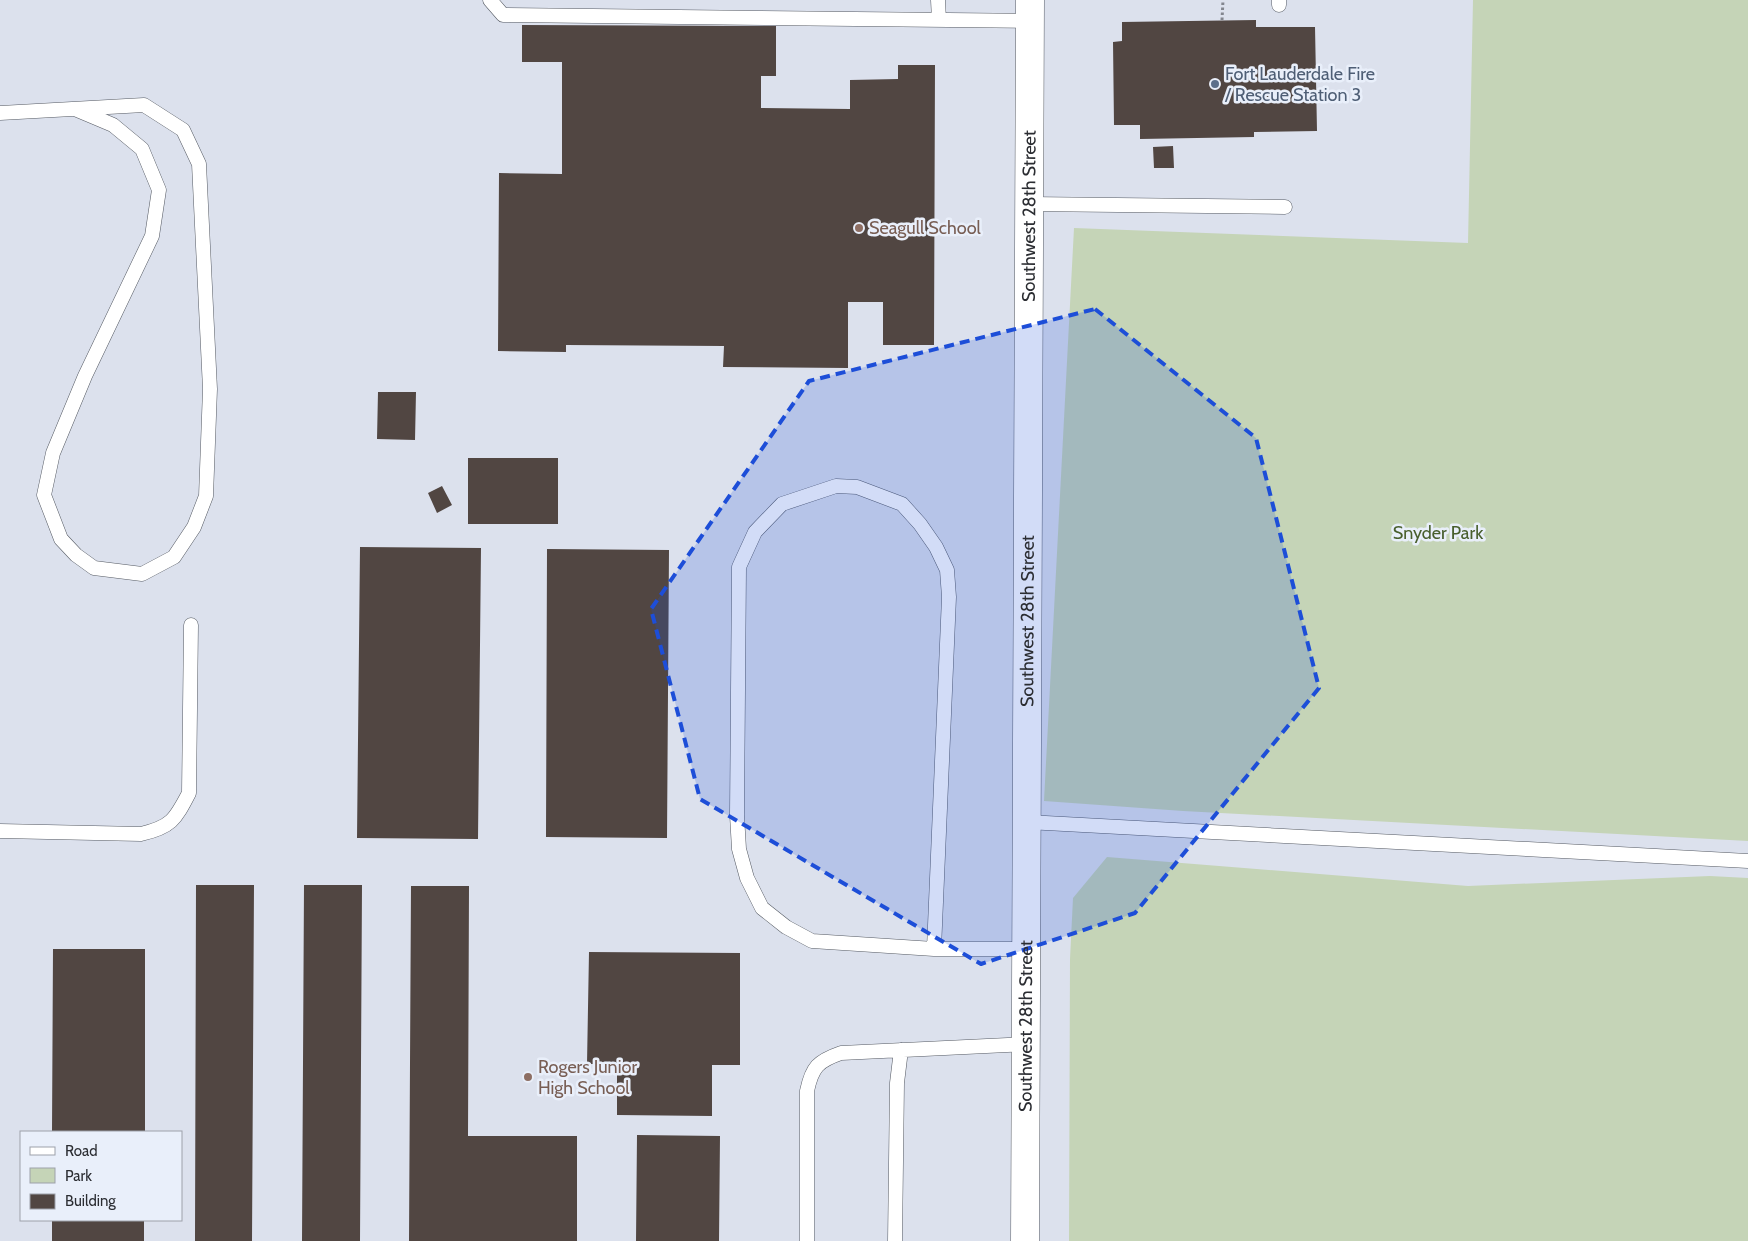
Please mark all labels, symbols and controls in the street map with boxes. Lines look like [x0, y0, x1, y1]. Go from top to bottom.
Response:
place label: Fort Lauderdale Fire / Rescue Station 3 [1224, 63, 1375, 106]
marker: Fort Lauderdale Fire / Rescue Station 3 [1209, 78, 1221, 90]
street label: Southwest 28th Street [1018, 130, 1040, 302]
place label: Seagull School [869, 217, 982, 239]
marker: Seagull School [853, 222, 865, 234]
park label: Snyder Park [1393, 522, 1484, 544]
street label: Southwest 28th Street [1016, 535, 1039, 707]
street label: Southwest 28th Street [1015, 940, 1037, 1112]
place label: Rogers Junior High School [538, 1056, 637, 1099]
marker: Rogers Junior High School [522, 1071, 534, 1083]
legend [20, 1131, 182, 1221]
text: Road [65, 1142, 98, 1160]
text: Park [65, 1167, 92, 1185]
text: Building [65, 1192, 116, 1210]

